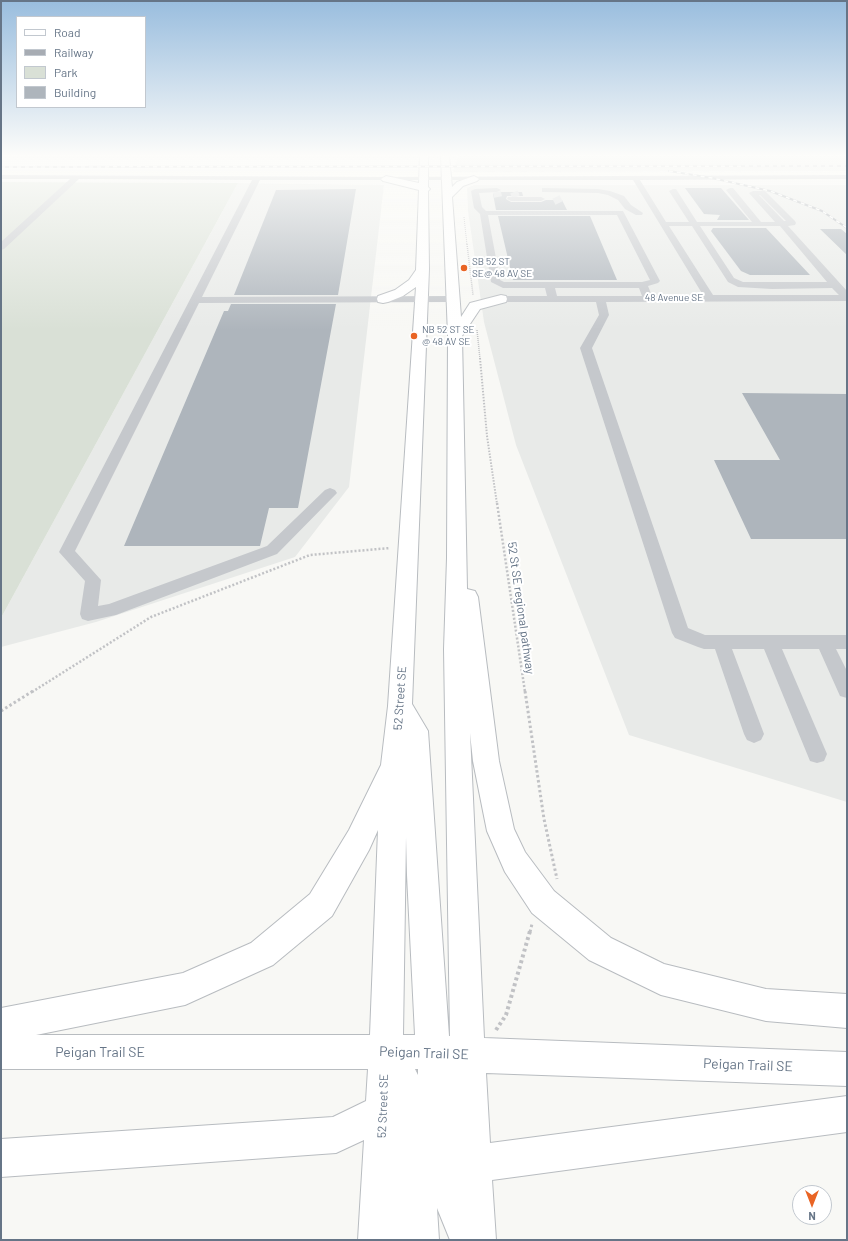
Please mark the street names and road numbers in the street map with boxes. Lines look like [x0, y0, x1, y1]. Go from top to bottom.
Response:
street label: 48 Avenue SE [645, 292, 703, 304]
street label: 52 St SE regional pathway [505, 541, 537, 675]
street label: 52 Street SE [391, 665, 409, 731]
street label: Peigan Trail SE [379, 1043, 469, 1063]
street label: Peigan Trail SE [55, 1044, 145, 1060]
street label: Peigan Trail SE [703, 1055, 793, 1075]
street label: 52 Street SE [375, 1074, 391, 1138]

